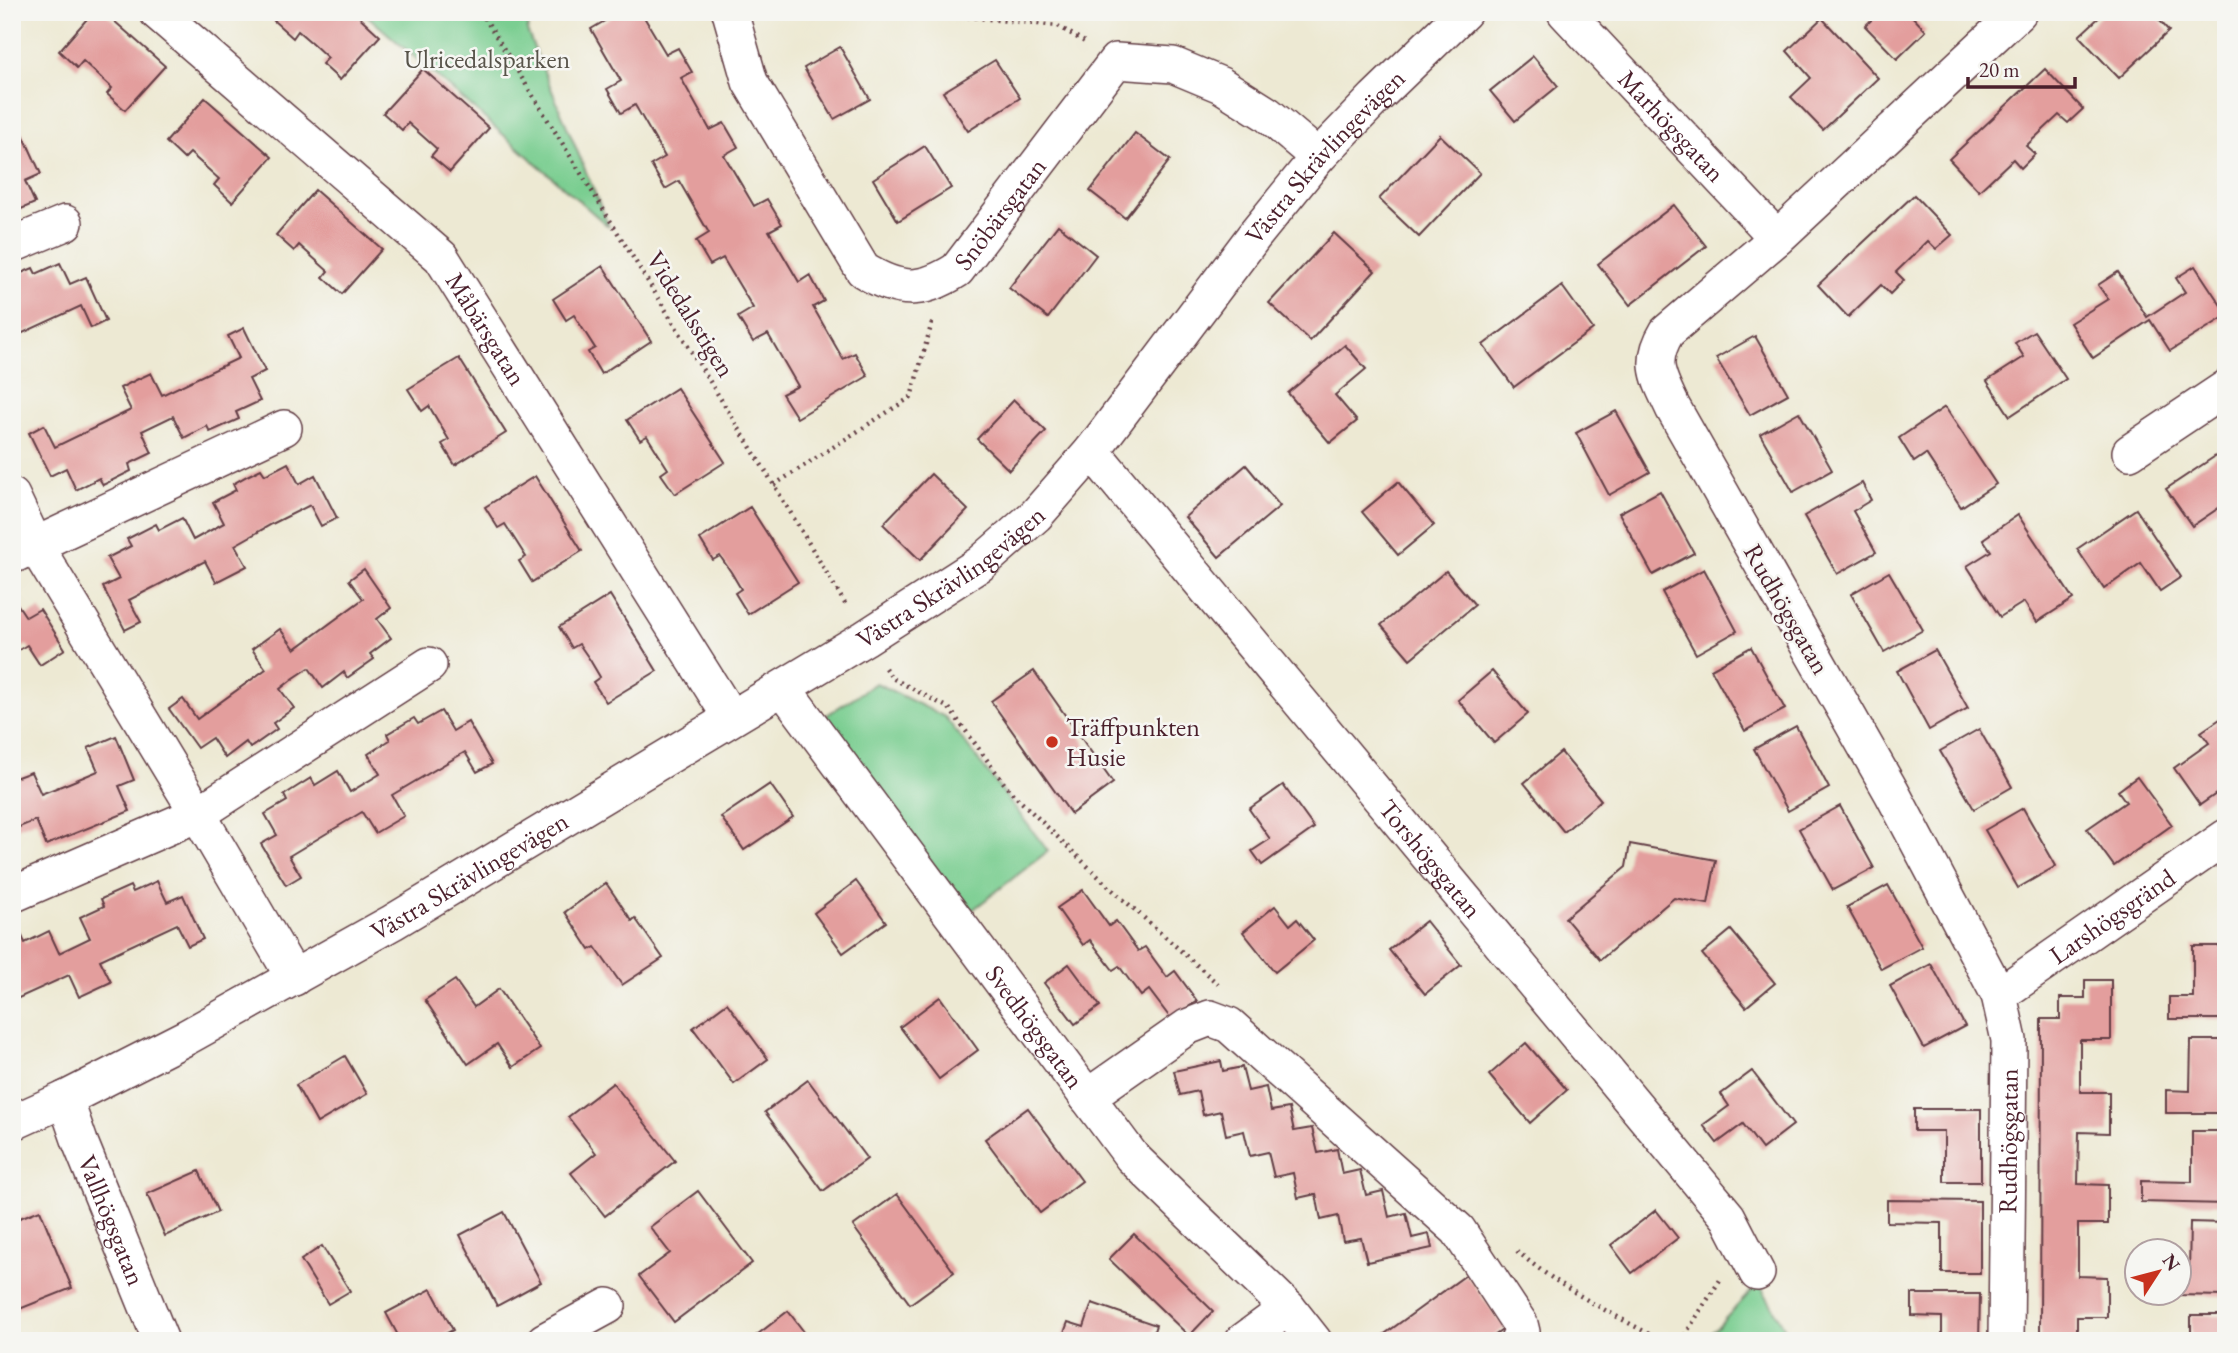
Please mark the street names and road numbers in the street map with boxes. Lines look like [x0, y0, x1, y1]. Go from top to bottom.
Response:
street label: Västra Skrävlingevägen [1237, 61, 1412, 251]
street label: Marhögsgatan [1611, 62, 1733, 189]
street label: Snöbärsgatan [946, 150, 1054, 277]
street label: Videdalsstigen [639, 245, 743, 384]
street label: Måbärsgatan [438, 266, 535, 392]
street label: Västra Skrävlingevägen [850, 498, 1052, 656]
street label: Rudhögsgatan [1736, 538, 1838, 681]
street label: Torshögsgatan [1371, 792, 1490, 925]
street label: Västra Skrävlingevägen [364, 803, 575, 948]
street label: Larshögsgränd [2043, 860, 2183, 972]
street label: Svedhögsgatan [978, 958, 1092, 1095]
street label: Rudhögsgatan [1990, 1068, 2026, 1214]
street label: Vallhögsgatan [70, 1150, 154, 1291]

